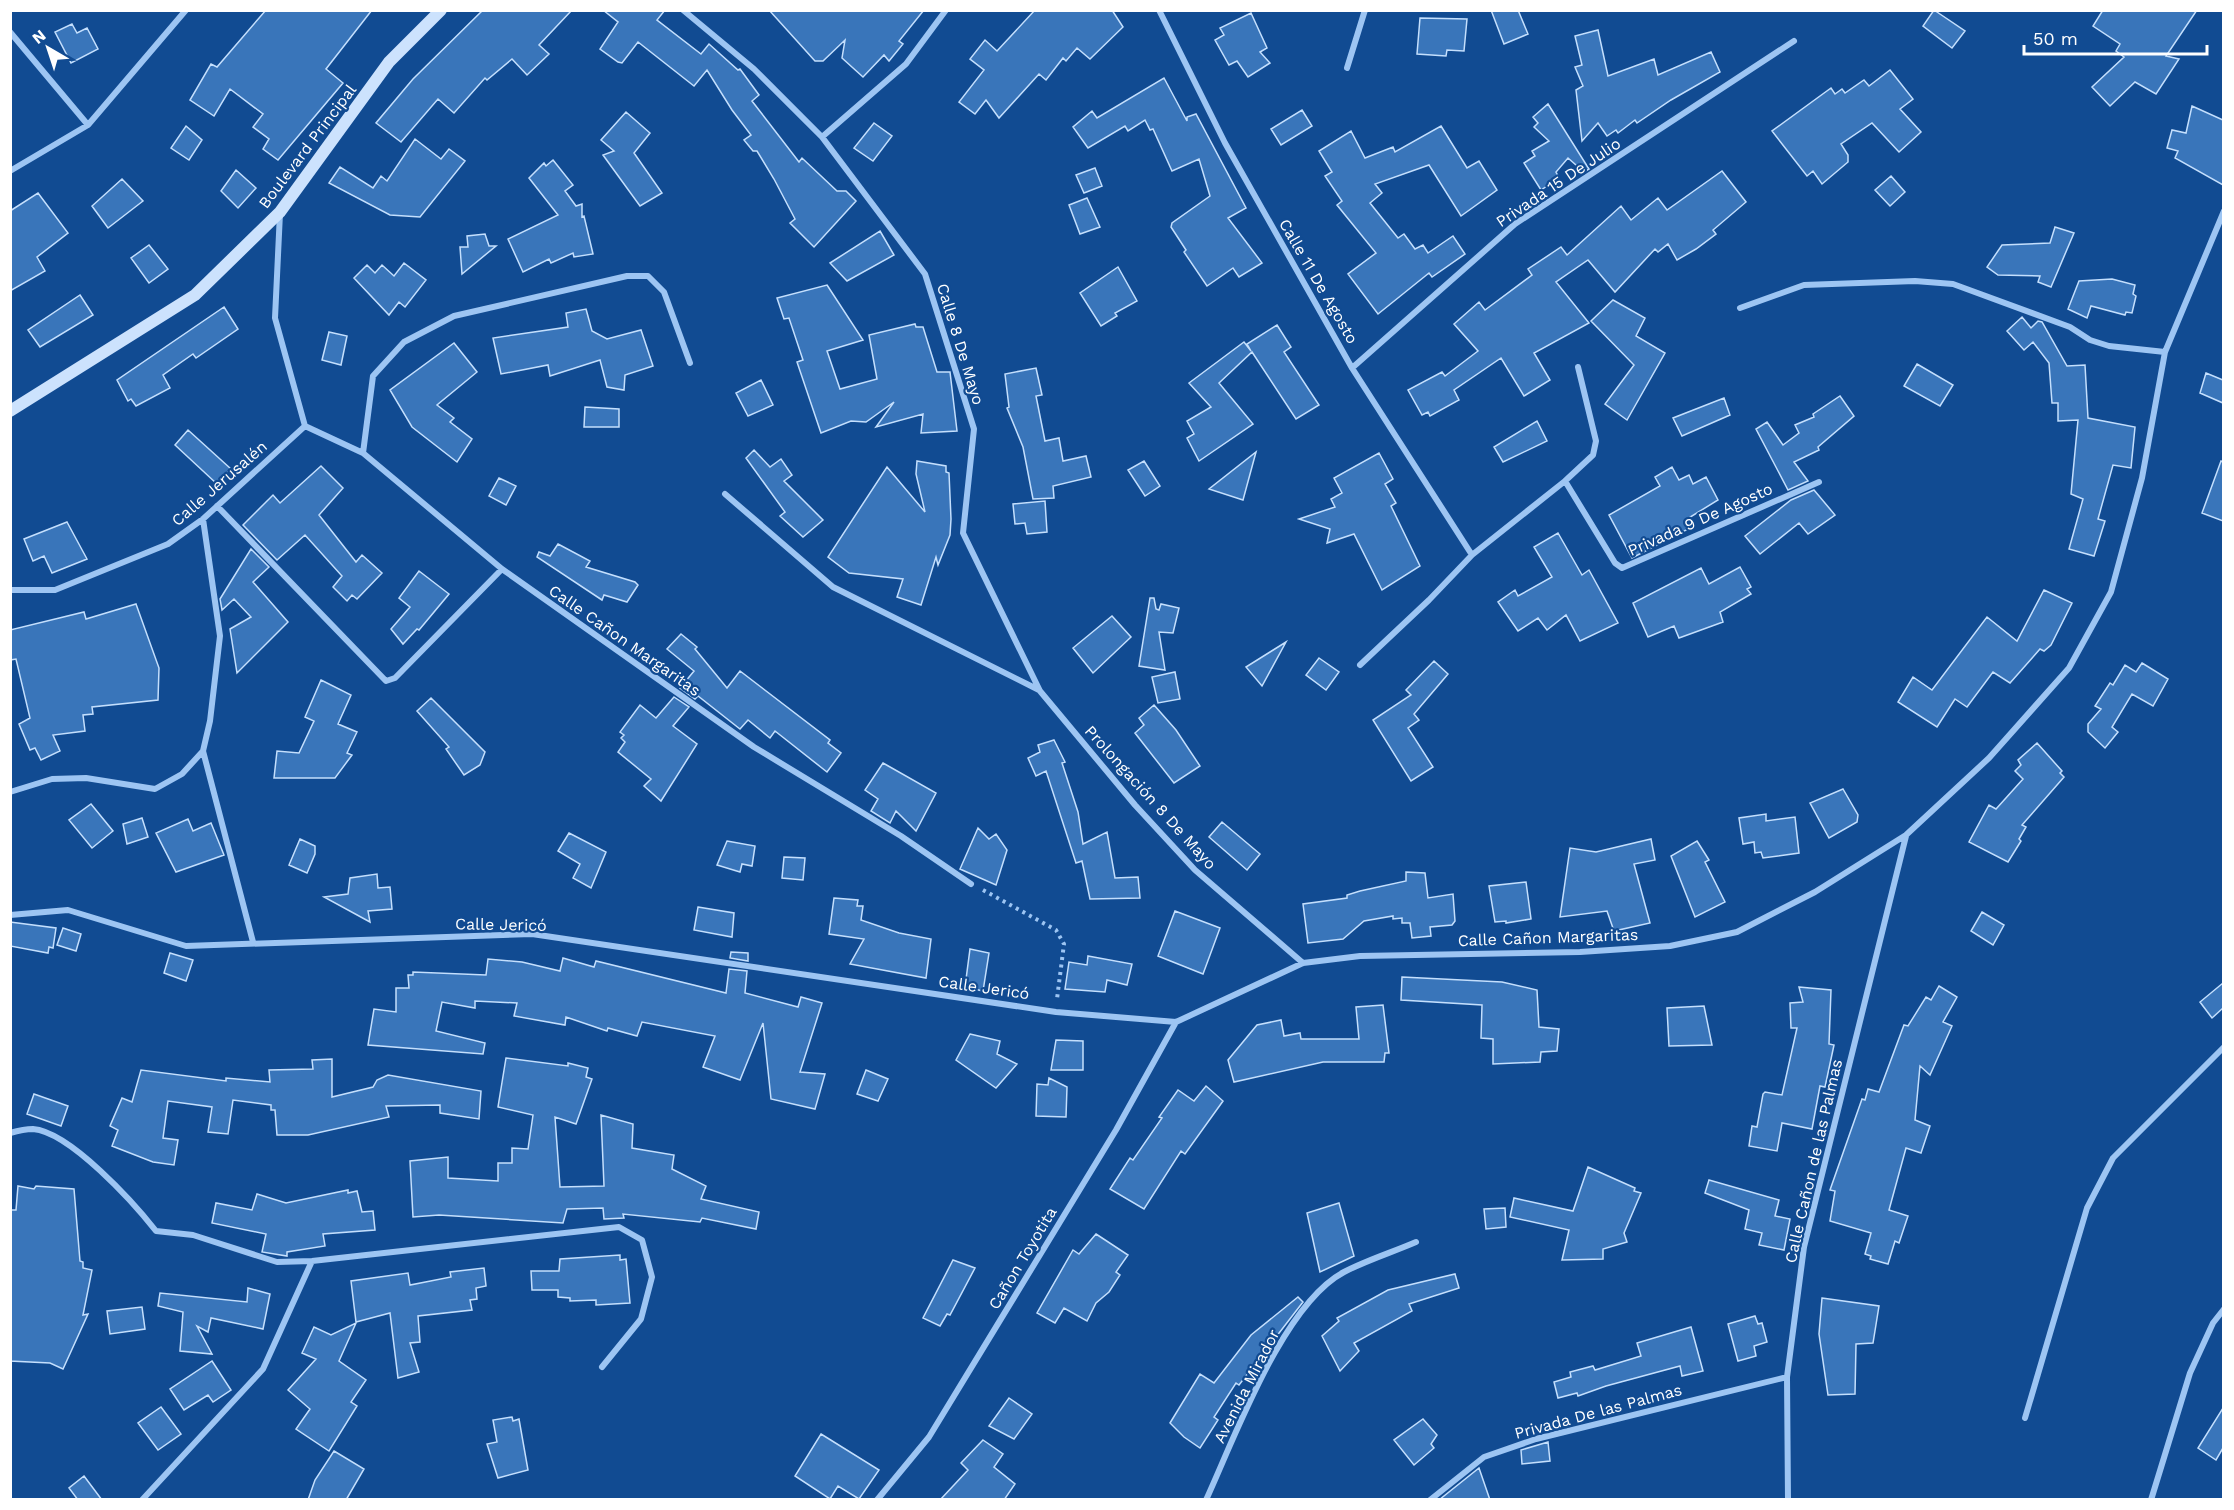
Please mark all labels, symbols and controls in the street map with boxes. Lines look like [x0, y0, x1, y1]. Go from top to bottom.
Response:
north arrow [18, 18, 78, 78]
scale bar [2024, 18, 2207, 56]
text: N [28, 26, 49, 48]
text: 50 m [2033, 28, 2078, 49]
street label: Boulevard Principal [255, 80, 360, 212]
street label: Privada 15 De Julio [1492, 134, 1624, 231]
street label: Calle 11 De Agosto [1275, 215, 1362, 347]
street label: Calle 8 De Mayo [933, 281, 988, 407]
street label: Calle Jerusalén [168, 437, 271, 530]
street label: Privada 9 De Agosto [1625, 479, 1775, 560]
street label: Calle Cañon Margaritas [545, 581, 704, 700]
street label: Prolongación 8 De Mayo [1081, 721, 1220, 873]
street label: Calle Jericó [455, 914, 547, 935]
street label: Calle Cañon Margaritas [1457, 925, 1639, 950]
street label: Calle Jericó [937, 972, 1031, 1003]
street label: Calle Cañon de las Palmas [1781, 1057, 1846, 1265]
street label: Cañon Toyotita [984, 1204, 1060, 1313]
street label: Avenida Mirador [1210, 1326, 1284, 1446]
street label: Privada De las Palmas [1512, 1380, 1684, 1443]

